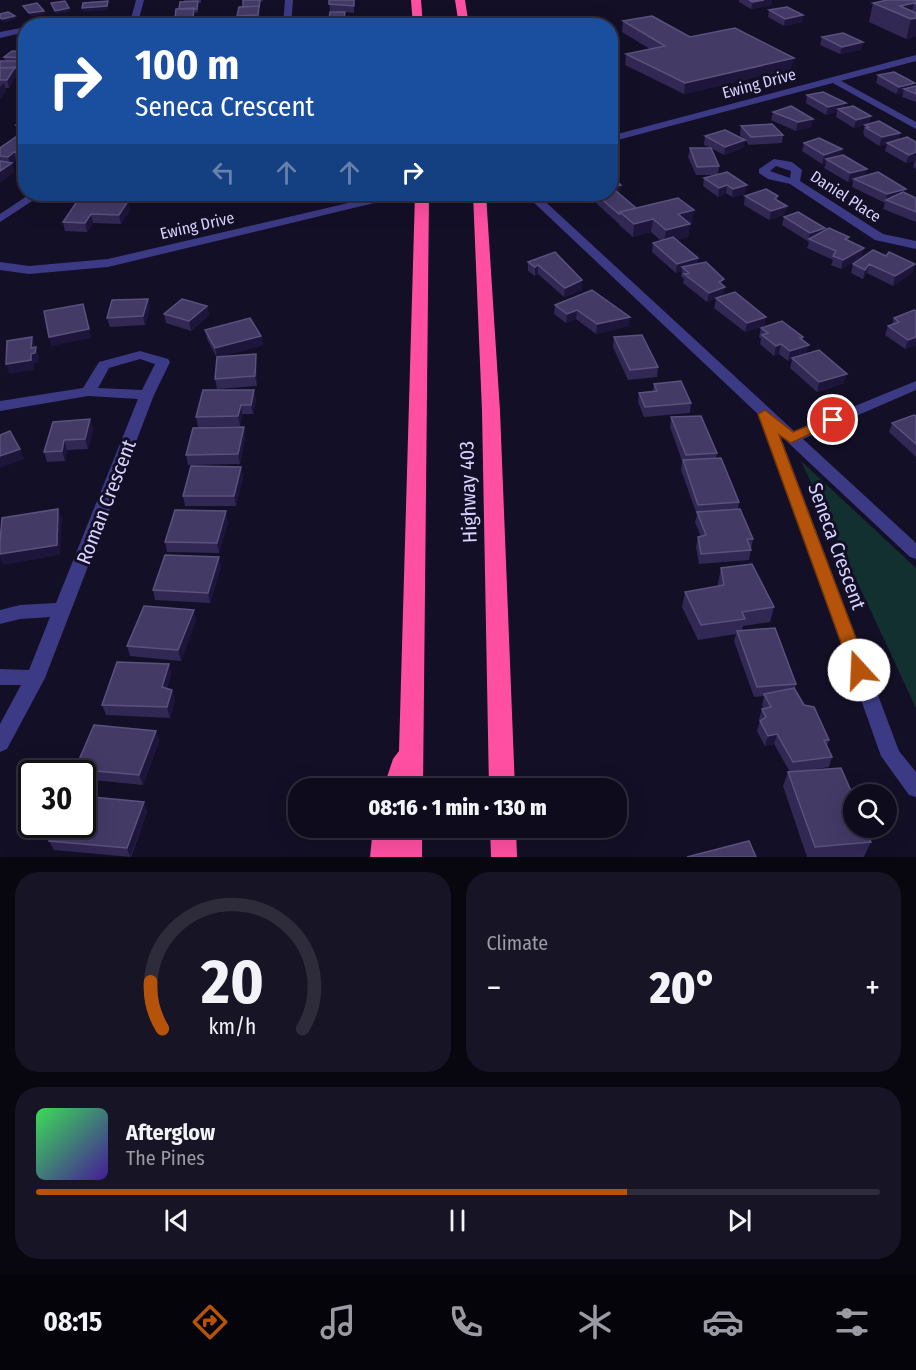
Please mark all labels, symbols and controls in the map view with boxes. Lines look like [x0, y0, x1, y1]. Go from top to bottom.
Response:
text: 100 m [135, 40, 239, 90]
icon: right [36, 42, 114, 120]
street label: Ewing Drive [720, 65, 798, 102]
text: Seneca Crescent [135, 91, 314, 123]
icon: left [207, 156, 240, 189]
icon: ahead [270, 156, 303, 189]
icon: ahead [333, 156, 366, 189]
icon: right [396, 156, 429, 189]
street label: Daniel Place [807, 167, 885, 226]
street label: Ewing Drive [158, 208, 236, 243]
pin [807, 394, 858, 445]
icon: arrive [816, 403, 849, 436]
street label: Roman Crescent [71, 436, 141, 568]
street label: Highway 403 [454, 441, 482, 543]
street label: Seneca Crescent [803, 479, 871, 613]
position arrow [827, 638, 891, 702]
speed limit sign: 30 [18, 760, 96, 838]
map controls [843, 784, 897, 838]
button: search [843, 784, 897, 838]
text: 08:16 · 1 min · 130 m [368, 794, 547, 821]
text: Climate [487, 931, 548, 955]
text: 20 [200, 945, 264, 1020]
text: 20° [650, 961, 717, 1015]
text: − [487, 968, 501, 1008]
text: + [865, 968, 880, 1008]
text: km/h [209, 1014, 257, 1040]
text: Afterglow [126, 1119, 215, 1146]
text: The Pines [126, 1146, 205, 1170]
icon: previous [160, 1204, 193, 1237]
icon: pause [441, 1204, 474, 1237]
icon: next [723, 1204, 756, 1237]
icon: directions [189, 1301, 231, 1343]
icon: music [317, 1301, 359, 1343]
icon: phone [445, 1301, 487, 1343]
icon: climate [574, 1301, 616, 1343]
icon: car [702, 1301, 744, 1343]
icon: filters [831, 1301, 873, 1343]
text: 08:15 [43, 1306, 102, 1338]

